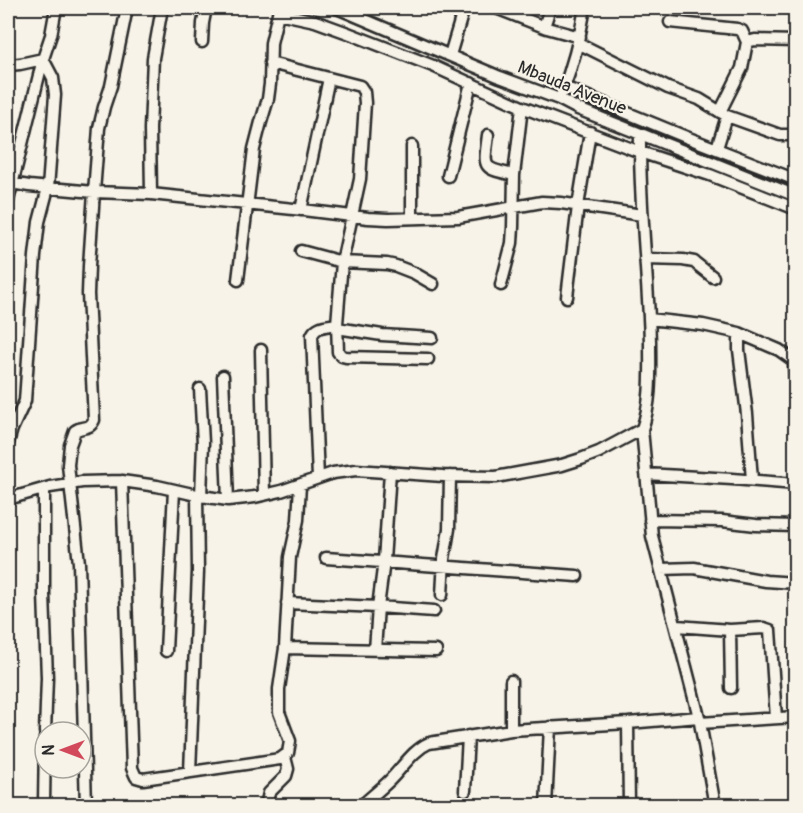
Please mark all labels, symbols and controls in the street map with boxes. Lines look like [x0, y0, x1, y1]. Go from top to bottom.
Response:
street label: Mbauda Avenue [514, 56, 630, 120]
north arrow [33, 720, 93, 780]
text: N [39, 744, 59, 755]

